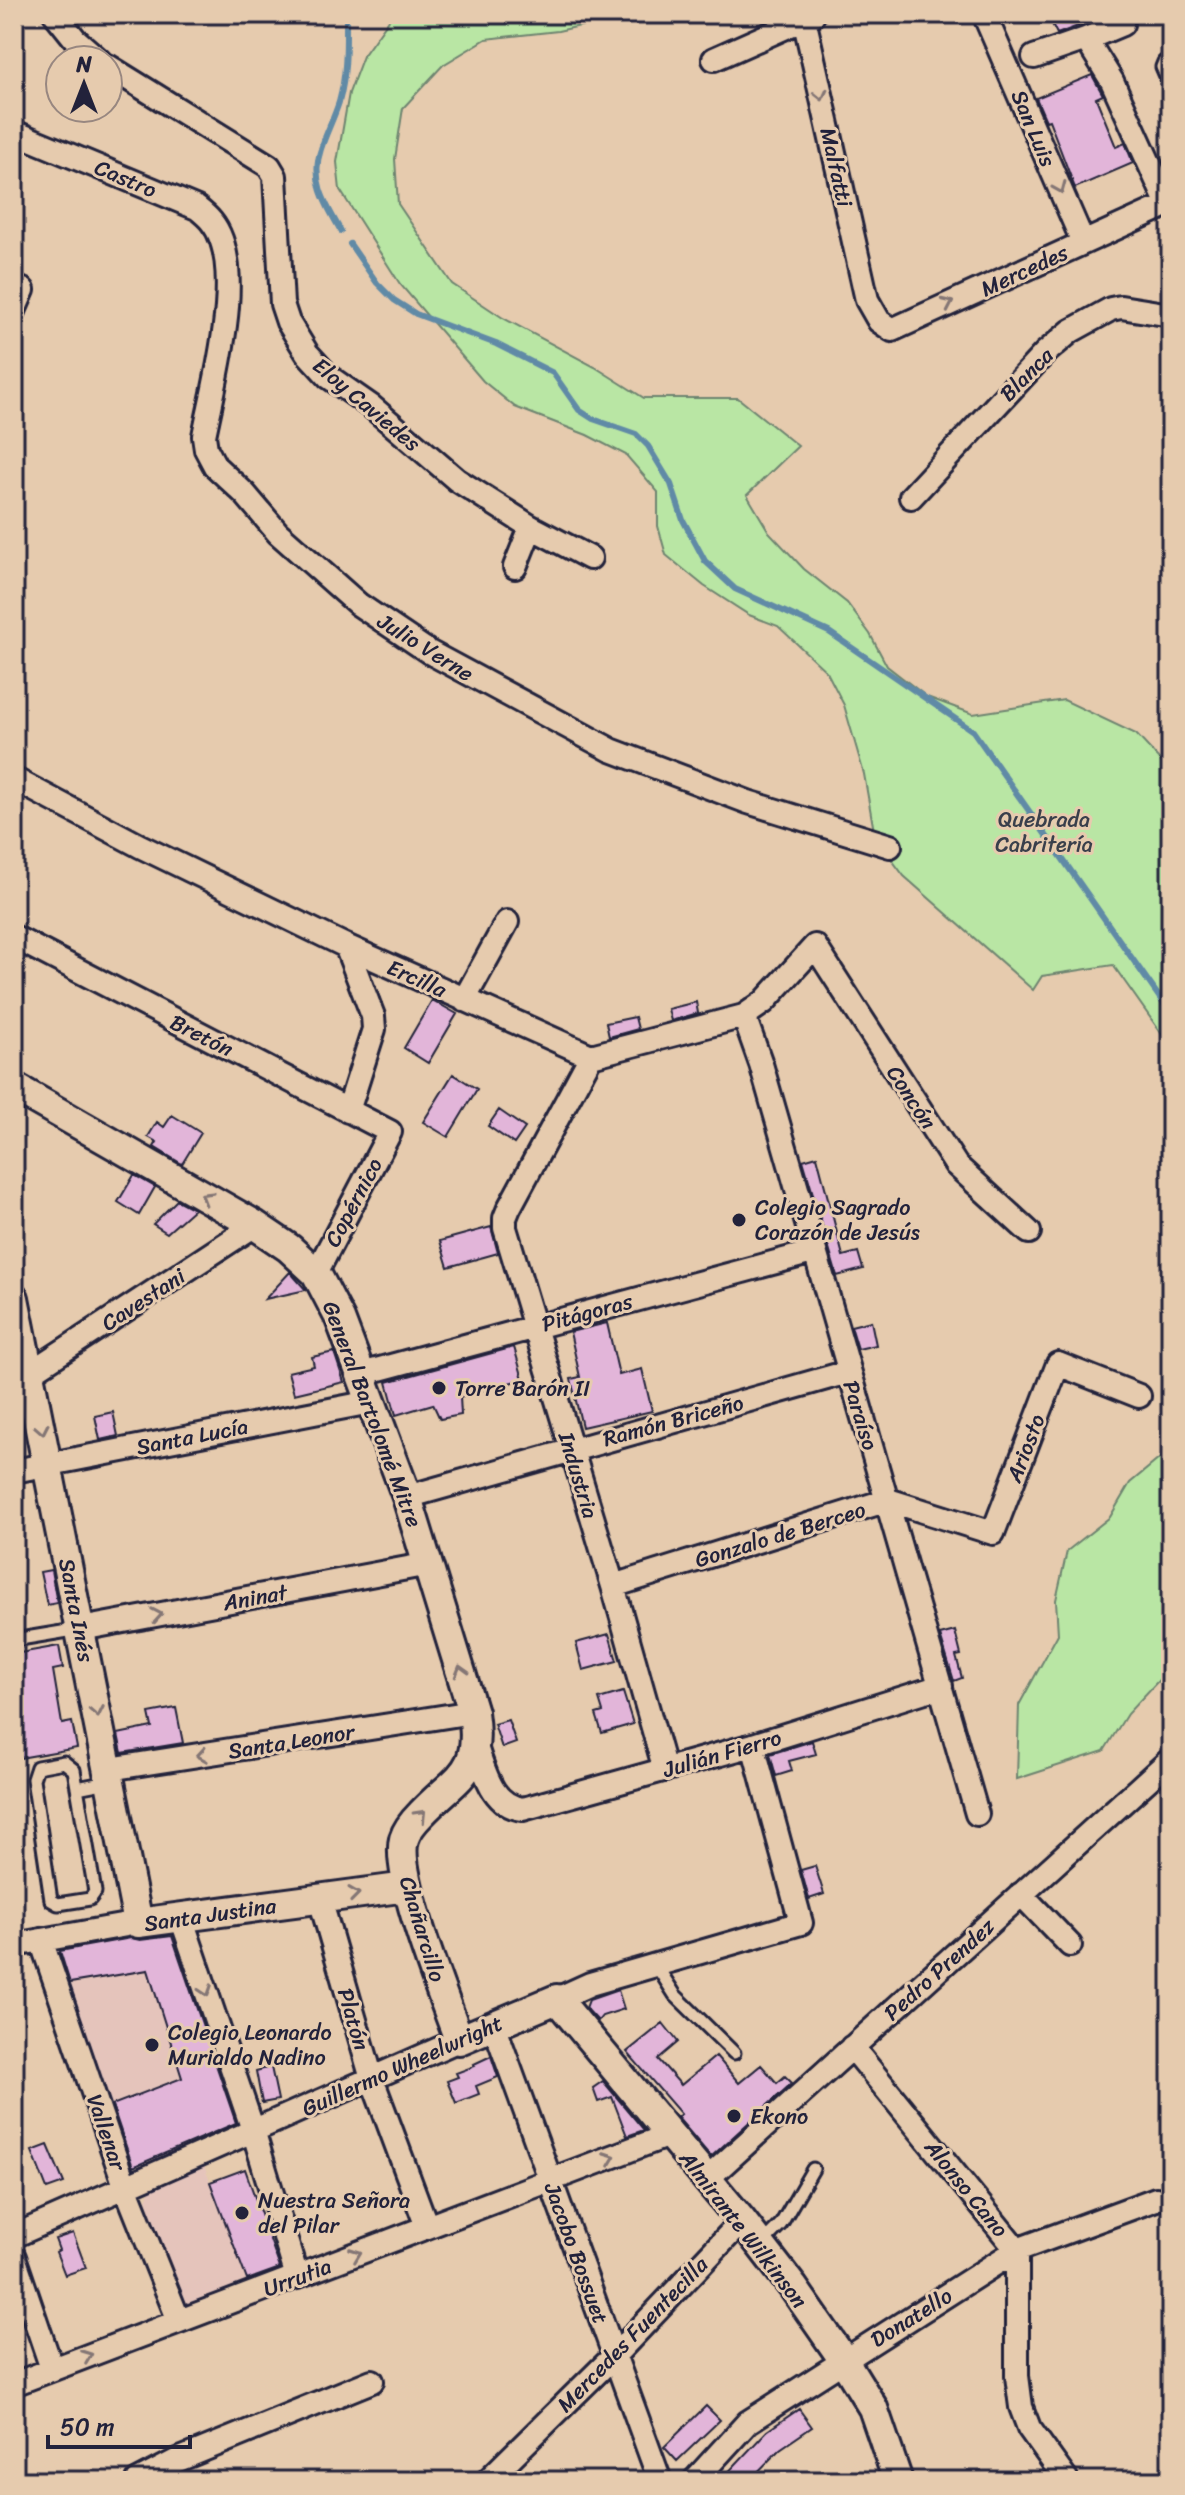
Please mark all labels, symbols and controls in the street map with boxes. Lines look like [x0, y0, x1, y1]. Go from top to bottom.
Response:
north arrow [44, 44, 124, 124]
text: N [75, 45, 92, 84]
street label: San Luis [1000, 83, 1068, 174]
one-way arrow [812, 88, 829, 101]
street label: Malfatti [809, 124, 865, 211]
street label: Castro [88, 148, 163, 209]
one-way arrow [1050, 180, 1066, 194]
street label: Mercedes [974, 233, 1075, 308]
one-way arrow [940, 298, 954, 314]
street label: Blanca [990, 337, 1064, 411]
street label: Eloy Caviedes [304, 347, 431, 462]
street label: Julio Verne [369, 602, 482, 693]
park label: Quebrada Cabritería [995, 800, 1093, 864]
street label: Ercilla [381, 948, 454, 1009]
street label: Bretón [163, 1003, 240, 1068]
street label: Concón [876, 1057, 947, 1138]
street label: Copérnico [314, 1150, 393, 1254]
place label: Colegio Sagrado Corazón de Jesús [755, 1188, 920, 1252]
one-way arrow [200, 1191, 215, 1206]
marker: Colegio Sagrado Corazón de Jesús [730, 1211, 748, 1229]
street label: Cavestani [93, 1257, 194, 1341]
street label: Pitágoras [537, 1281, 638, 1343]
street label: General Bartolomé Mitre [311, 1295, 434, 1533]
place label: Torre Barón II [455, 1369, 590, 1408]
street label: Paraíso [831, 1375, 890, 1455]
marker: Torre Barón II [430, 1379, 448, 1397]
street label: Ramón Briceño [598, 1383, 748, 1458]
street label: Santa Lucía [133, 1407, 251, 1466]
street label: Ariosto [994, 1408, 1056, 1489]
one-way arrow [32, 1422, 49, 1436]
street label: Industria [547, 1426, 610, 1523]
street label: Gonzalo de Berceo [690, 1490, 870, 1579]
street label: Santa Inés [47, 1555, 106, 1666]
street label: Aninat [219, 1573, 291, 1622]
one-way arrow [150, 1607, 164, 1624]
one-way arrow [454, 1664, 470, 1678]
one-way arrow [88, 1705, 105, 1718]
street label: Santa Leonor [225, 1712, 359, 1771]
street label: Julián Fierro [657, 1718, 786, 1789]
one-way arrow [195, 1745, 209, 1762]
one-way arrow [412, 1810, 426, 1824]
street label: Chañarcillo [388, 1871, 457, 1987]
street label: Santa Justina [142, 1886, 279, 1943]
one-way arrow [347, 1886, 361, 1903]
street label: Pedro Prendez [874, 1908, 1005, 2031]
one-way arrow [196, 1983, 212, 1997]
street label: Platón [326, 1983, 381, 2055]
street label: Guillermo Wheelwright [295, 2003, 509, 2127]
place label: Colegio Leonardo Murialdo Nadino [168, 2013, 332, 2077]
marker: Colegio Leonardo Murialdo Nadino [143, 2036, 161, 2054]
street label: Vallenar [75, 2089, 138, 2177]
place label: Ekono [750, 2097, 808, 2136]
marker: Ekono [725, 2107, 743, 2125]
street label: Alonso Cano [914, 2130, 1019, 2246]
street label: Almirante Wilkinson [668, 2141, 818, 2317]
one-way arrow [602, 2151, 616, 2168]
street label: Jacobo Bossuet [533, 2176, 620, 2330]
place label: Nuestra Señora del Pilar [258, 2181, 410, 2245]
marker: Nuestra Señora del Pilar [233, 2204, 251, 2222]
street label: Mercedes Fuentecilla [547, 2246, 718, 2422]
street label: Urrutia [257, 2247, 337, 2308]
one-way arrow [348, 2247, 362, 2264]
street label: Donatello [862, 2277, 960, 2358]
one-way arrow [79, 2349, 93, 2366]
scale bar [48, 2399, 190, 2449]
text: 50 m [60, 2406, 115, 2448]

